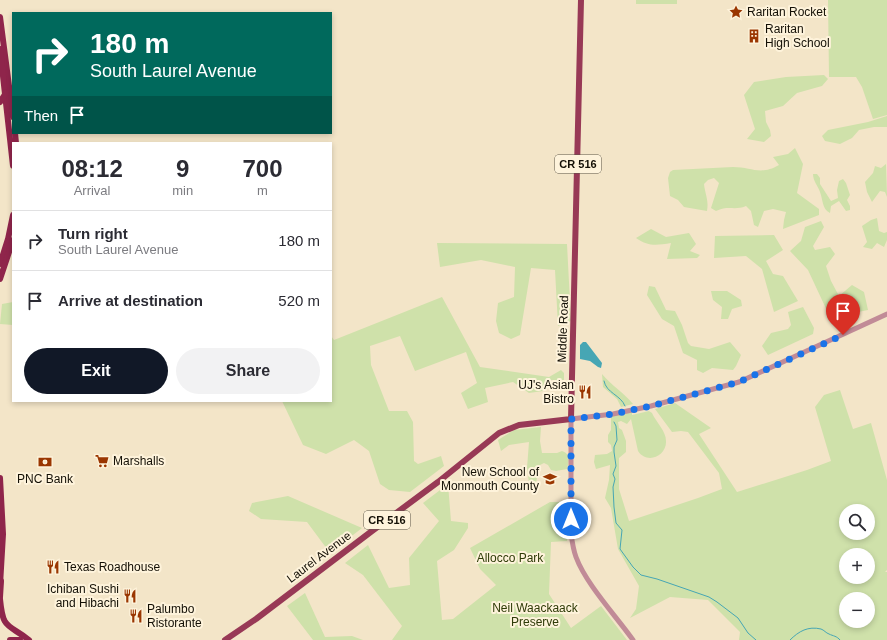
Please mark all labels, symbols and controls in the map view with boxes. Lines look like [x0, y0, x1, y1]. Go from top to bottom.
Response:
place icon: Raritan Rocket [728, 4, 744, 20]
place label: Raritan Rocket [747, 5, 827, 19]
place label: Raritan High School [765, 22, 830, 50]
icon: right [24, 28, 76, 80]
text: 180 m [90, 28, 169, 59]
building icon: Raritan High School [746, 28, 762, 44]
text: South Laurel Avenue [90, 61, 257, 81]
icon: arrive [66, 104, 88, 126]
text: Then [24, 107, 58, 124]
text: 08:12 [61, 155, 123, 182]
text: 9 [176, 155, 189, 182]
text: 700 [243, 155, 283, 182]
road number: CR 516 [555, 155, 601, 173]
text: Arrival [74, 183, 111, 198]
text: min [172, 183, 193, 198]
text: m [257, 183, 268, 198]
text: Turn right [58, 225, 128, 242]
icon: right [24, 230, 46, 252]
text: 180 m [278, 232, 320, 249]
text: South Laurel Avenue [58, 242, 178, 257]
icon: arrive [24, 290, 46, 312]
text: Arrive at destination [58, 292, 203, 309]
text: 520 m [278, 292, 320, 309]
pin [826, 294, 860, 335]
street label: Middle Road [555, 295, 571, 363]
icon: arrive [832, 300, 854, 322]
button: Exit [24, 348, 168, 394]
button: Share [176, 348, 320, 394]
place label: UJ's Asian Bistro [518, 378, 574, 406]
restaurant icon: UJ's Asian Bistro [577, 384, 593, 400]
supermarket icon: Marshalls [94, 453, 110, 469]
bank icon: PNC Bank [37, 454, 53, 470]
place label: Marshalls [113, 454, 164, 468]
place label: New School of Monmouth County [441, 465, 540, 493]
school or university icon: New School of Monmouth County [542, 471, 558, 487]
place label: PNC Bank [17, 472, 74, 486]
position arrow [550, 498, 592, 540]
map controls [839, 504, 875, 628]
button: search [839, 504, 875, 540]
road number: CR 516 [364, 511, 410, 529]
street label: Laurel Avenue [284, 528, 354, 586]
button: + [839, 548, 875, 584]
park label: Allocco Park [477, 551, 544, 565]
restaurant icon: Texas Roadhouse [45, 559, 61, 575]
place label: Texas Roadhouse [64, 560, 160, 574]
place label: Ichiban Sushi and Hibachi [47, 582, 119, 610]
restaurant icon: Ichiban Sushi and Hibachi [122, 588, 138, 604]
button: − [839, 592, 875, 628]
park label: Neil Waackaack Preserve [492, 601, 579, 629]
place label: Palumbo Ristorante [147, 602, 202, 630]
restaurant icon: Palumbo Ristorante [128, 608, 144, 624]

